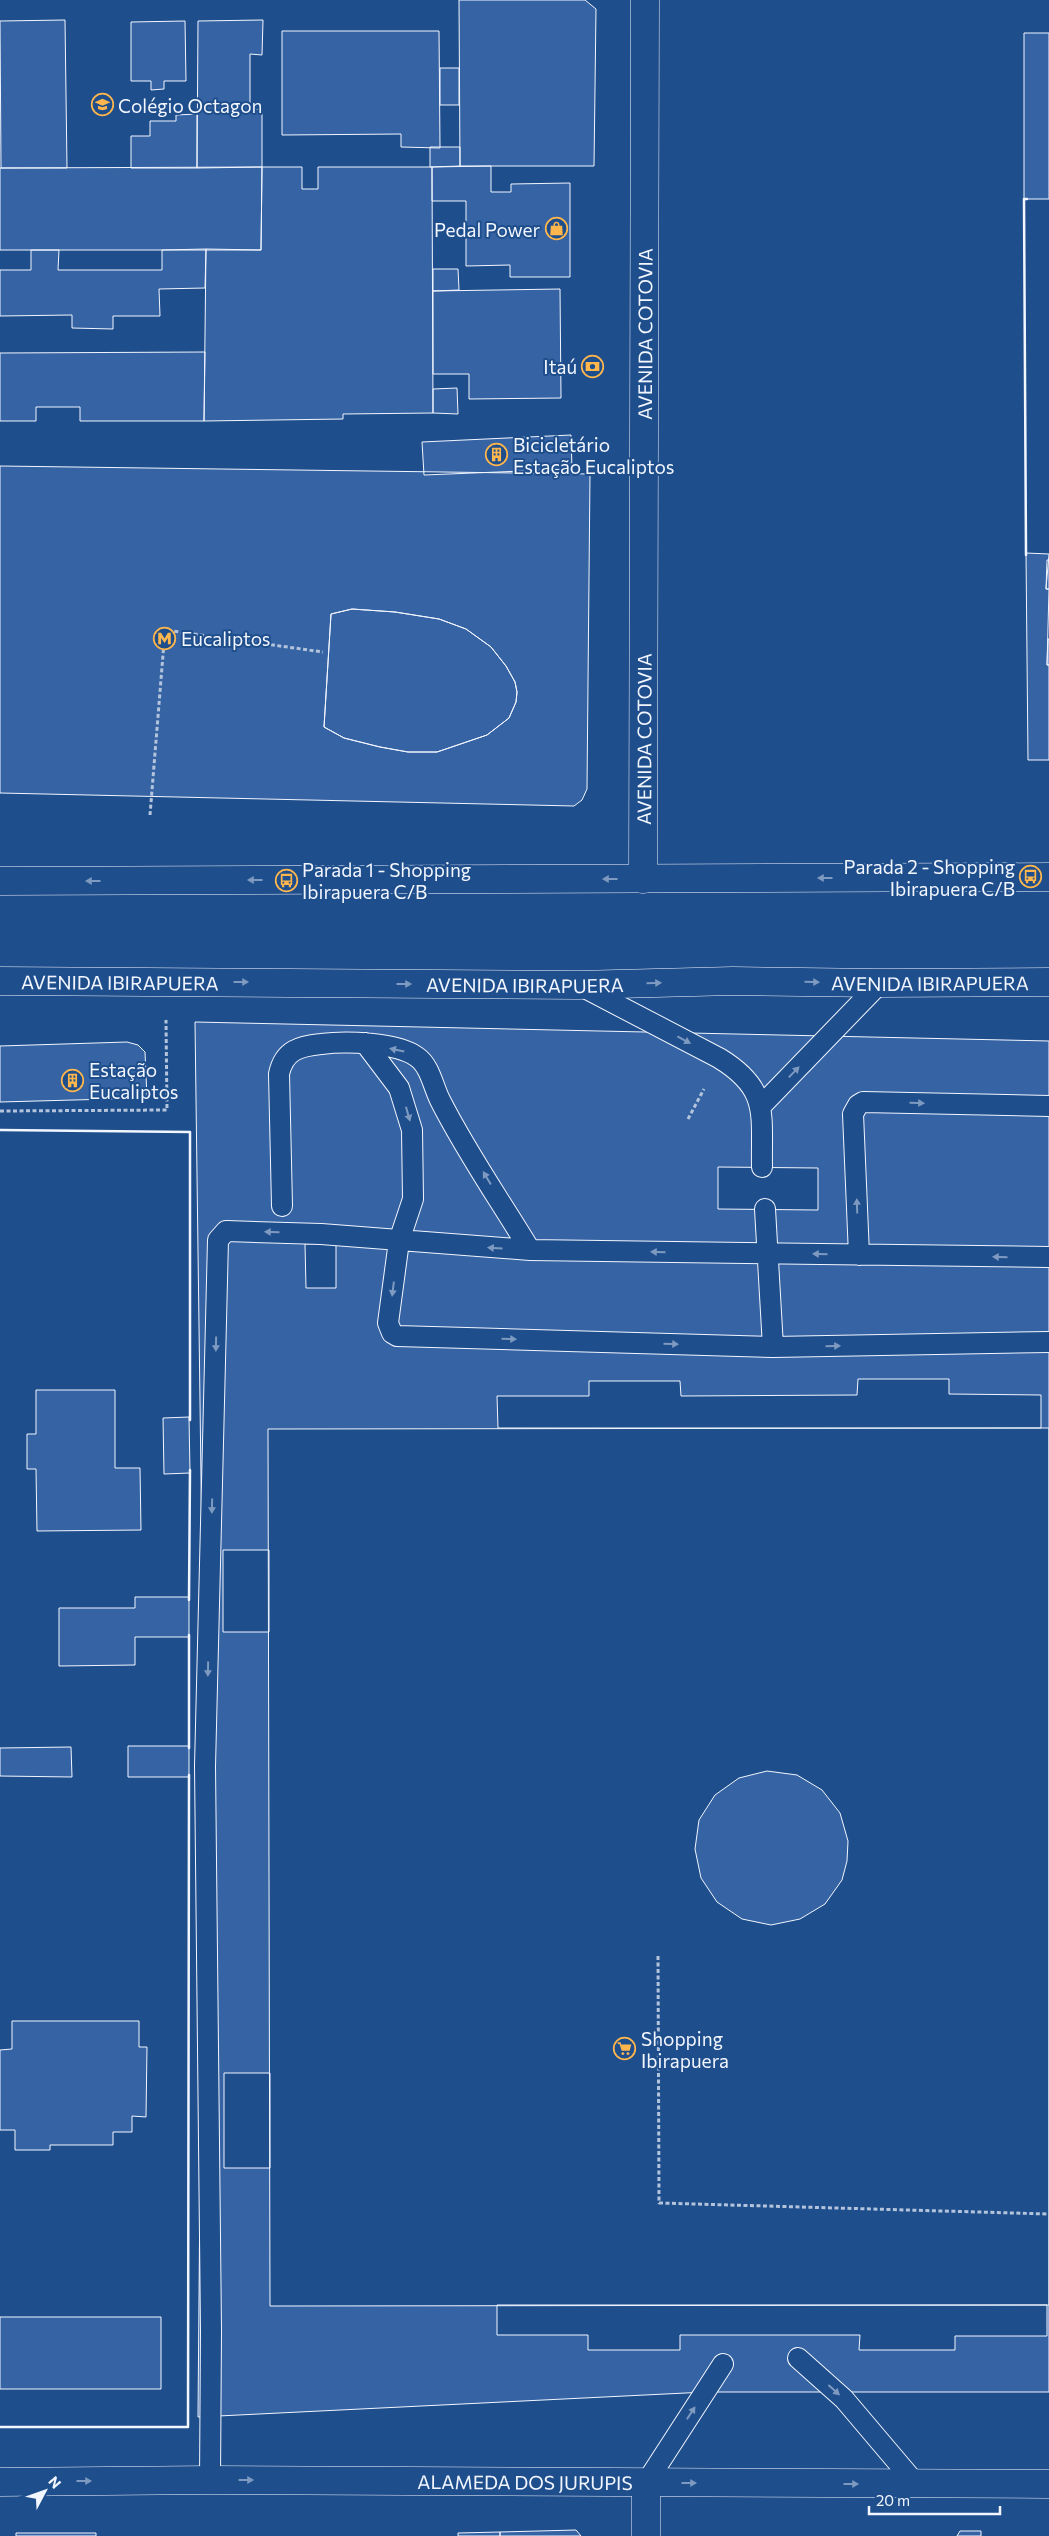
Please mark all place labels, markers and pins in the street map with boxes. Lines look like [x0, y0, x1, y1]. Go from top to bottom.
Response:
school or university icon: Colégio Octagon [90, 93, 114, 117]
place label: Colégio Octagon [118, 94, 262, 117]
shop icon: Pedal Power [544, 217, 568, 241]
place label: Pedal Power [434, 218, 540, 241]
bank icon: Itaú [581, 354, 605, 378]
place label: Itaú [543, 355, 577, 378]
place label: Bicicletário Estação Eucaliptos [513, 433, 674, 478]
building icon: Bicicletário Estação Eucaliptos [485, 443, 509, 467]
metro station icon: Eucaliptos [153, 626, 177, 650]
place label: Eucaliptos [181, 627, 271, 650]
place label: Parada 2 - Shopping Ibirapuera C/B [843, 855, 1015, 900]
place label: Parada 1 - Shopping Ibirapuera C/B [302, 858, 471, 903]
bus stop icon: Parada 2 - Shopping Ibirapuera C/B [1019, 865, 1043, 889]
bus stop icon: Parada 1 - Shopping Ibirapuera C/B [274, 868, 298, 892]
place label: Estação Eucaliptos [89, 1058, 179, 1103]
building icon: Estação Eucaliptos [61, 1068, 85, 1092]
place label: Shopping Ibirapuera [641, 2027, 729, 2072]
supermarket icon: Shopping Ibirapuera [613, 2037, 637, 2061]

